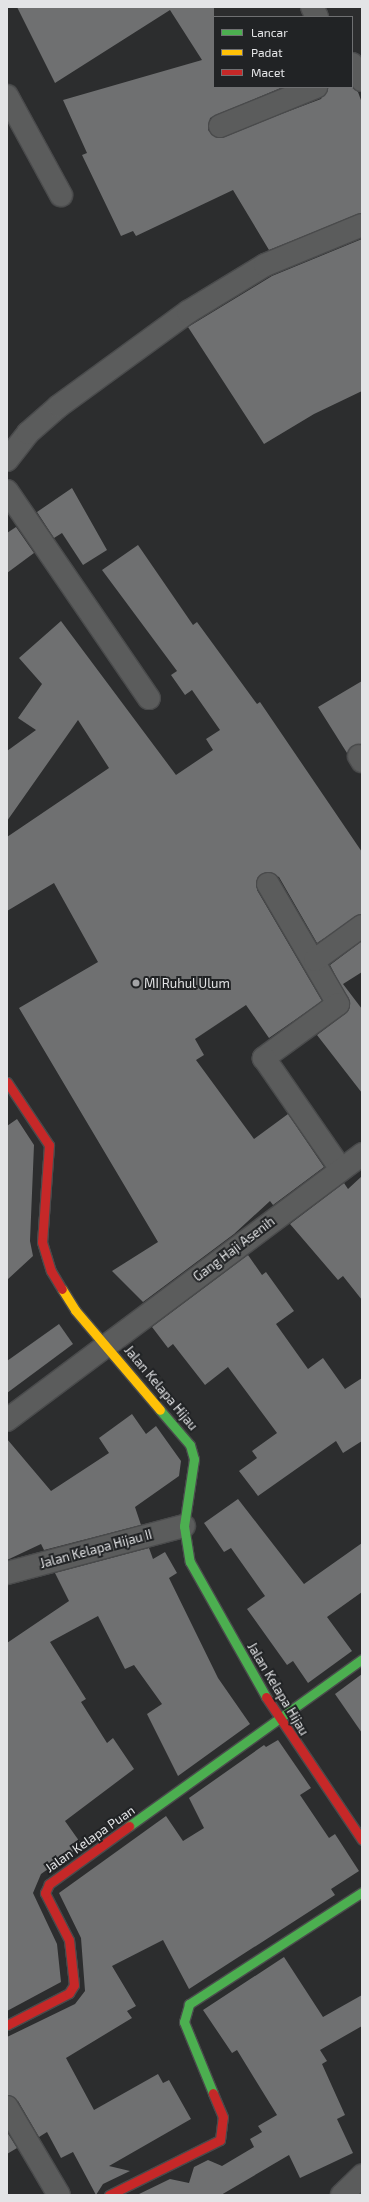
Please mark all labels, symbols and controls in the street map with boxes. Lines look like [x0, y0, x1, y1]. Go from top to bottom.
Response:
legend [213, 16, 353, 88]
text: Lancar [251, 25, 288, 39]
text: Padat [251, 45, 283, 59]
text: Macet [251, 65, 285, 79]
place label: MI Ruhul Ulum [144, 975, 230, 991]
marker: MI Ruhul Ulum [131, 978, 141, 988]
street label: Gang Haji Asenih [190, 1213, 278, 1285]
street label: Jalan Kelapa Hijau [121, 1342, 201, 1434]
street label: Jalan Kelapa Hijau II [38, 1527, 154, 1571]
street label: Jalan Kelapa Hijau [244, 1640, 312, 1738]
street label: Jalan Kelapa Puan [42, 1802, 138, 1876]

